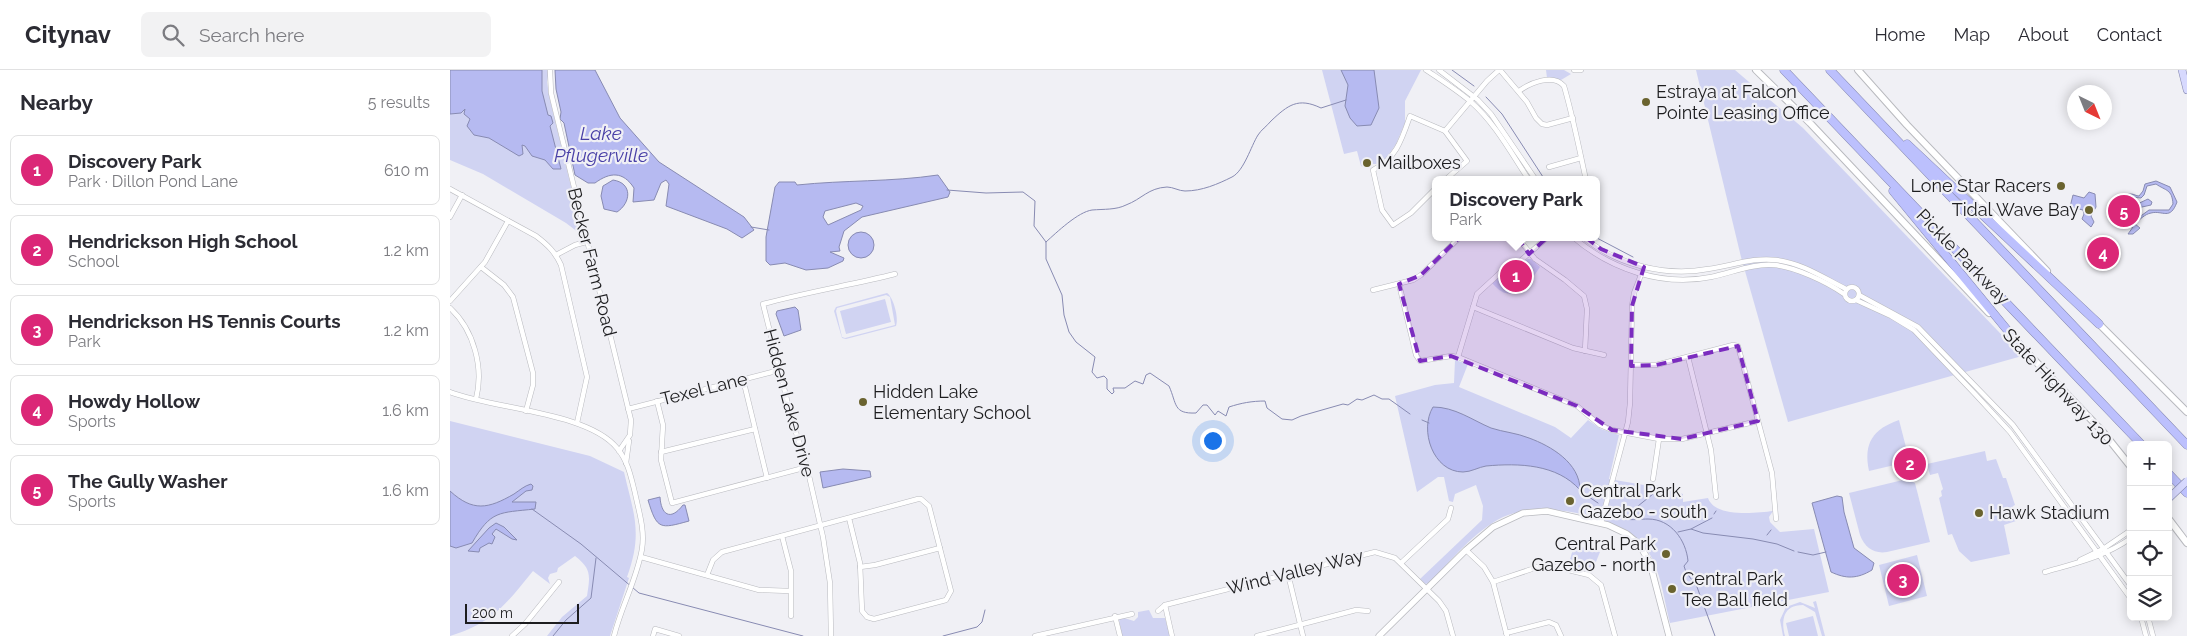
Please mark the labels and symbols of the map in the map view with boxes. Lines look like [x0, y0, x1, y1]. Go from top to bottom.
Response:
place label: Estraya at Falcon Pointe Leasing Office [1656, 81, 1830, 123]
north arrow [2067, 85, 2112, 130]
marker: Estraya at Falcon Pointe Leasing Office [1640, 96, 1652, 108]
water label: Lake Pflugerville [554, 122, 648, 166]
place label: Mailboxes [1377, 152, 1461, 173]
marker: Mailboxes [1361, 157, 1373, 169]
place label: Lone Star Racers [1910, 175, 2051, 196]
marker: Lone Star Racers [2055, 180, 2067, 192]
street label: Becker Farm Road [564, 185, 621, 338]
pin: 5 [2108, 192, 2140, 230]
place label: Tidal Wave Bay [1952, 199, 2079, 220]
street label: Pickle Parkway [1912, 204, 2015, 309]
marker: Tidal Wave Bay [2083, 204, 2095, 216]
pin: 4 [2087, 234, 2119, 272]
pin: 1 [1500, 257, 1532, 295]
street label: State Highway 130 [1999, 324, 2118, 450]
street label: Hidden Lake Drive [760, 326, 819, 480]
street label: Texel Lane [658, 367, 750, 409]
place label: Hidden Lake Elementary School [873, 381, 1031, 423]
marker: Hidden Lake Elementary School [857, 396, 869, 408]
your location [1200, 428, 1226, 454]
pin: 2 [1894, 445, 1926, 483]
place label: Central Park Gazebo - south [1580, 480, 1707, 522]
marker: Central Park Gazebo - south [1564, 495, 1576, 507]
place label: Hawk Stadium [1989, 502, 2109, 523]
marker: Hawk Stadium [1973, 507, 1985, 519]
place label: Central Park Gazebo - north [1531, 533, 1656, 575]
street label: Wind Valley Way [1224, 544, 1366, 599]
marker: Central Park Gazebo - north [1660, 548, 1672, 560]
pin: 3 [1887, 561, 1919, 599]
place label: Central Park Tee Ball field [1682, 568, 1788, 610]
marker: Central Park Tee Ball field [1666, 583, 1678, 595]
scale bar [465, 601, 579, 624]

